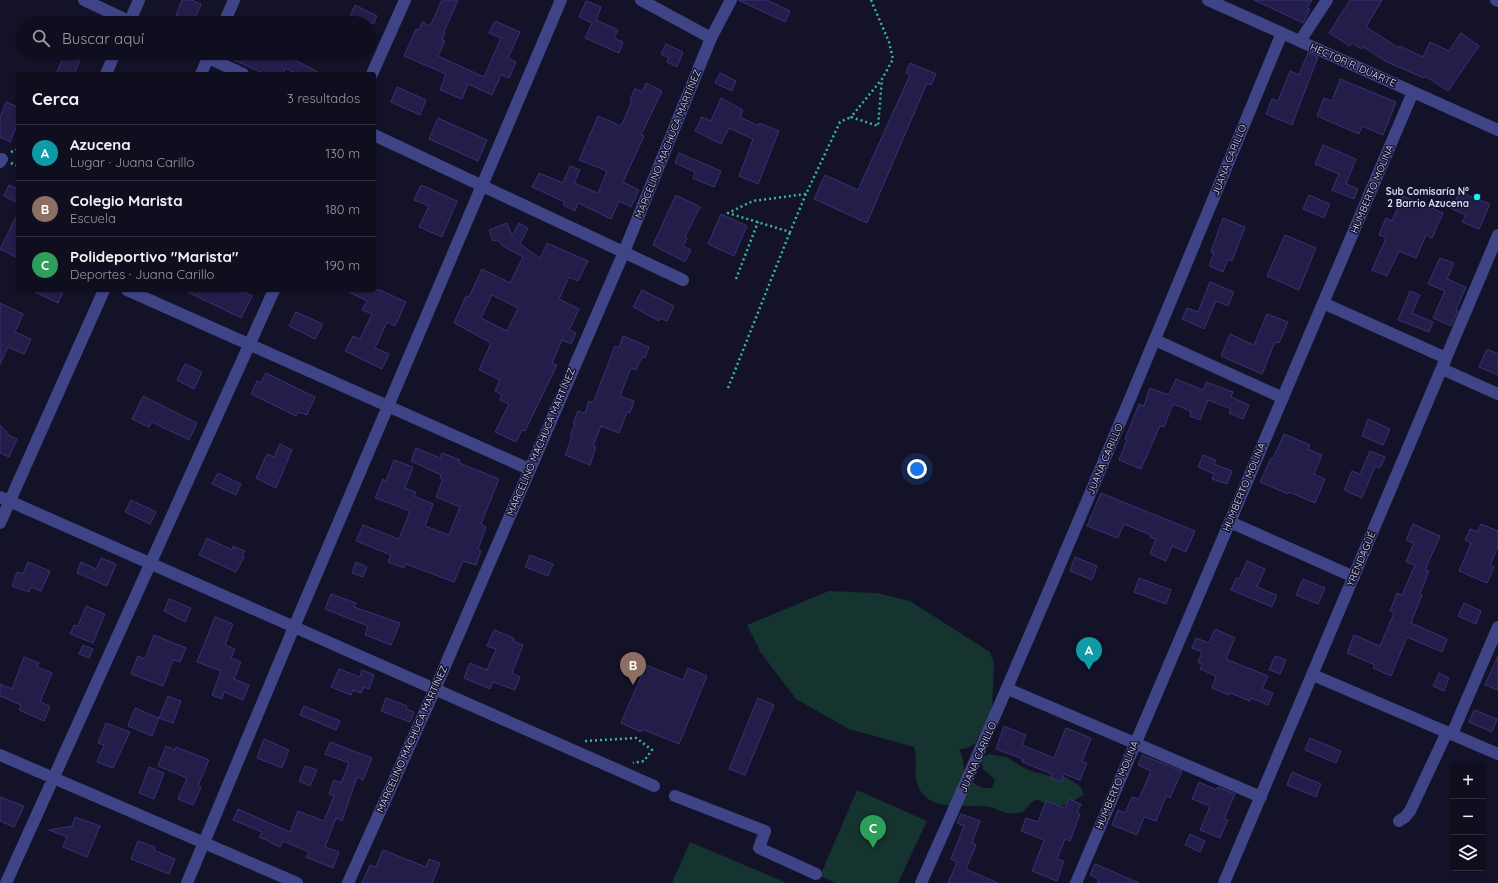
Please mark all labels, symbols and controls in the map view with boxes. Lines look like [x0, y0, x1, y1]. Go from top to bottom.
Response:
search box [16, 16, 376, 60]
icon: search [30, 27, 52, 49]
text: Buscar aquí [62, 29, 144, 48]
street label: HECTOR R. DUARTE [1308, 40, 1398, 90]
street label: MARCELINO MACHUCA MARTÍNEZ [632, 68, 704, 220]
text: Cerca [32, 88, 79, 109]
text: 3 resultados [287, 90, 360, 106]
street label: JUANA CARILLO [1209, 122, 1249, 198]
text: Azucena [70, 135, 131, 154]
street label: HUMBERTO MOLINA [1347, 142, 1397, 235]
text: A [41, 145, 49, 161]
text: 130 m [325, 145, 360, 161]
text: Lugar · Juana Carillo [70, 154, 194, 170]
place label: Sub Comisaría N° 2 Barrio Azucena [1386, 185, 1469, 210]
text: Colegio Marista [70, 191, 183, 210]
marker: Sub Comisaría N° 2 Barrio Azucena [1472, 192, 1482, 202]
text: B [41, 201, 49, 217]
text: 180 m [325, 201, 360, 217]
text: Escuela [70, 210, 116, 226]
text: Polideportivo "Marista" [70, 247, 238, 266]
text: C [41, 257, 49, 273]
text: 190 m [325, 257, 360, 273]
text: Deportes · Juana Carillo [70, 266, 214, 282]
street label: MARCELINO MACHUCA MARTÍNEZ [504, 366, 578, 518]
street label: JUANA CARILLO [1084, 421, 1126, 497]
street label: HUMBERTO MOLINA [1219, 440, 1269, 533]
your location [907, 459, 927, 479]
street label: YRENDAGÜÉ [1344, 529, 1379, 589]
pin: A [1076, 637, 1102, 670]
pin: B [620, 652, 646, 685]
street label: MARCELINO MACHUCA MARTÍNEZ [374, 663, 450, 815]
street label: JUANA CARILLO [957, 719, 1000, 794]
street label: HUMBERTO MOLINA [1092, 738, 1142, 831]
map controls [1450, 763, 1486, 871]
button: + [1450, 763, 1486, 799]
button: − [1450, 799, 1486, 835]
pin: C [860, 815, 886, 848]
button: layers [1450, 835, 1486, 871]

